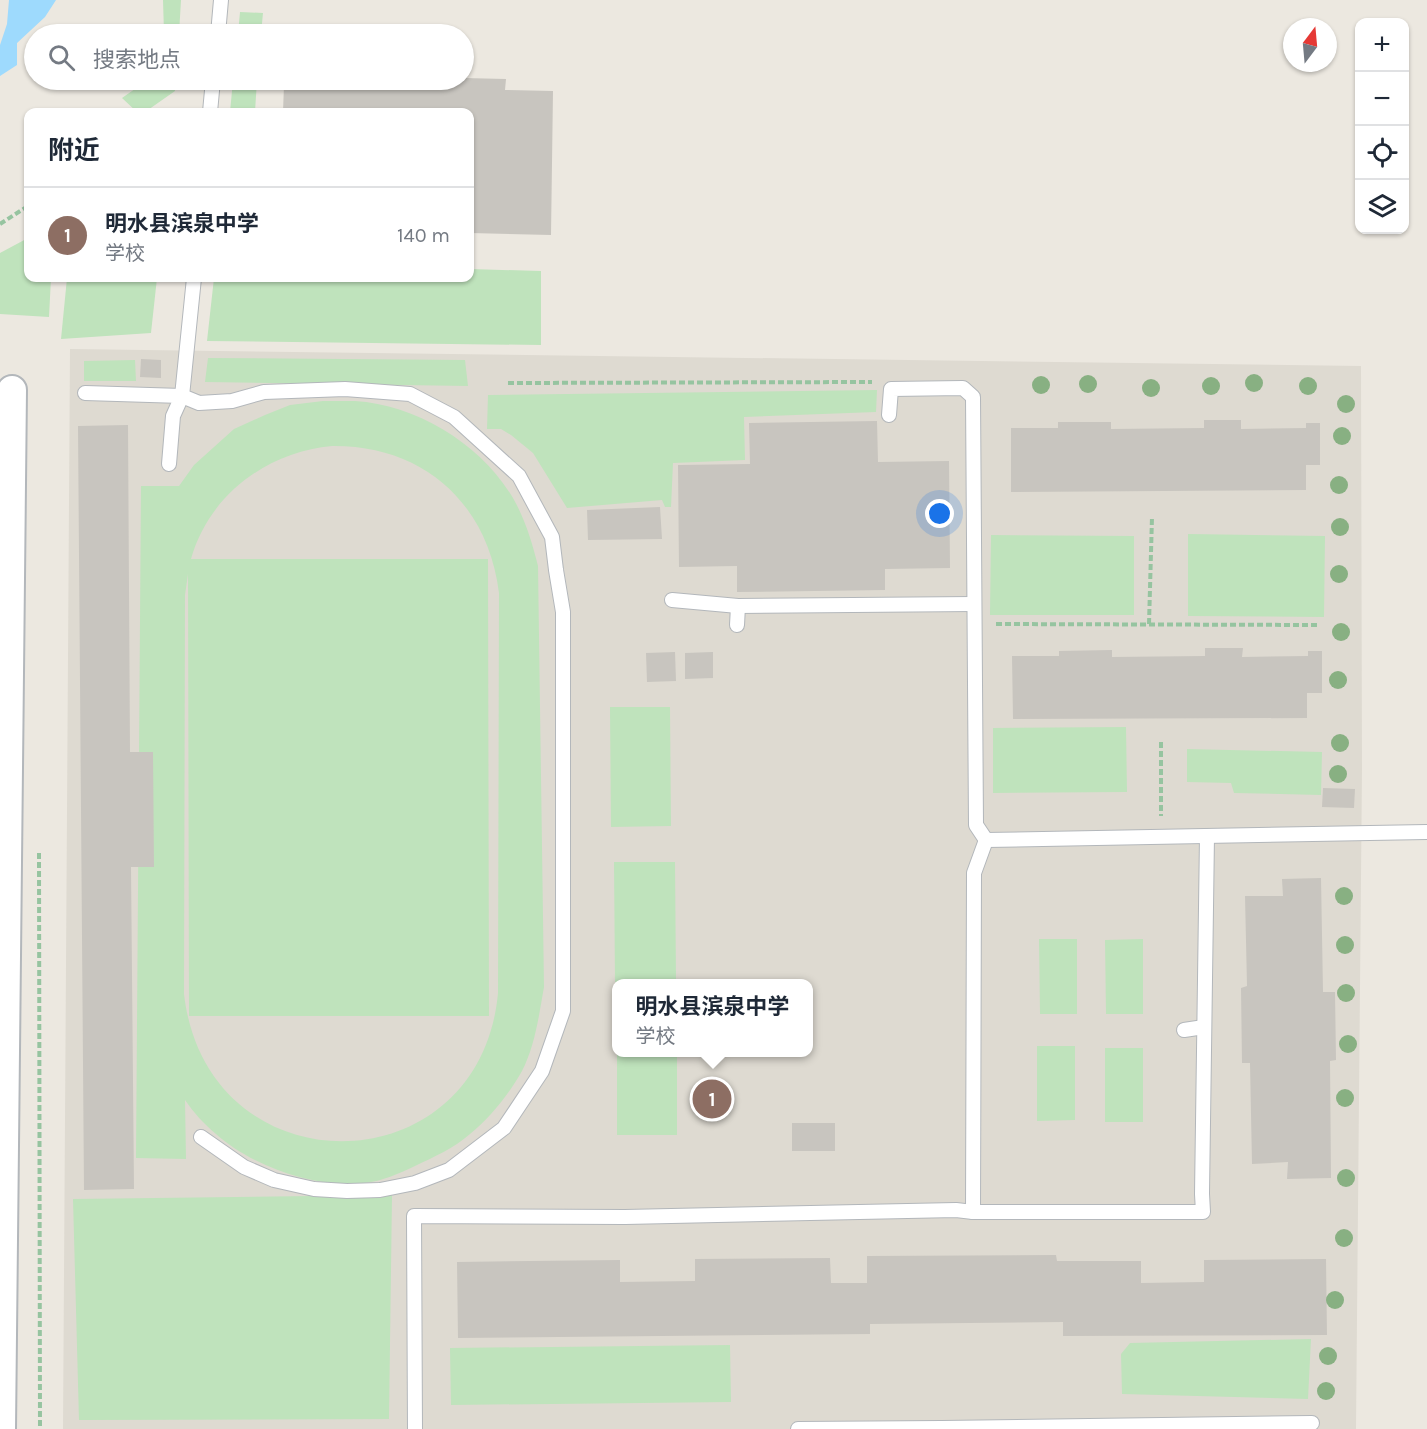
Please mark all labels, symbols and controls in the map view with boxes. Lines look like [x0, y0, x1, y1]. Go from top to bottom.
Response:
north arrow [1283, 18, 1337, 72]
map controls [1355, 18, 1409, 234]
button: + [1355, 18, 1409, 72]
search box [24, 24, 474, 90]
icon: search [45, 41, 78, 74]
text: 搜索地点 [93, 47, 181, 73]
button: − [1355, 72, 1409, 126]
button: locate [1355, 126, 1409, 180]
text: 附近 [48, 135, 100, 166]
button: layers [1355, 180, 1409, 234]
text: 明水县滨泉中学 [105, 211, 259, 237]
text: 1 [64, 224, 71, 247]
text: 140 m [397, 224, 450, 247]
text: 学校 [105, 242, 145, 265]
your location [925, 499, 954, 528]
popup [612, 979, 813, 1057]
text: 明水县滨泉中学 [635, 994, 790, 1020]
text: 学校 [635, 1025, 675, 1048]
pin: 1 [692, 1076, 732, 1122]

